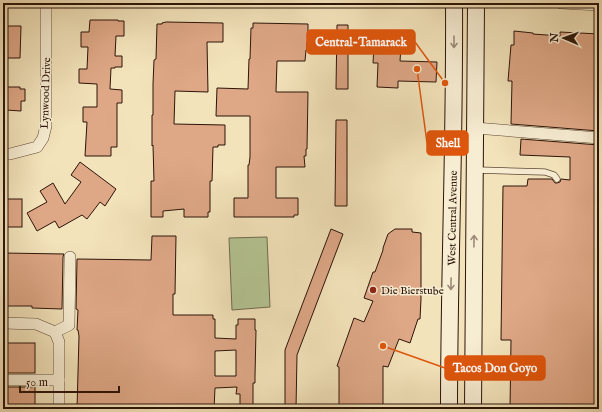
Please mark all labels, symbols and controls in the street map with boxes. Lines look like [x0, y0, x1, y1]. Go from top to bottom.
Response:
north arrow [544, 18, 584, 58]
callout: Central-Tamarack [307, 30, 415, 54]
text: N [548, 32, 562, 44]
text: Central-Tamarack [315, 35, 407, 50]
one-way arrow [450, 35, 458, 48]
street label: Lynwood Drive [38, 57, 54, 129]
callout: Shell [427, 131, 468, 155]
text: Shell [436, 136, 461, 151]
street label: West Central Avenue [445, 170, 461, 266]
one-way arrow [470, 235, 478, 248]
one-way arrow [447, 277, 454, 290]
place label: Die Bierstube [381, 284, 444, 298]
marker: Die Bierstube [368, 285, 378, 295]
callout: Tacos Don Goyo [445, 356, 545, 380]
text: Tacos Don Goyo [452, 361, 538, 377]
scale bar [20, 368, 119, 394]
text: 50 m [26, 375, 48, 390]

